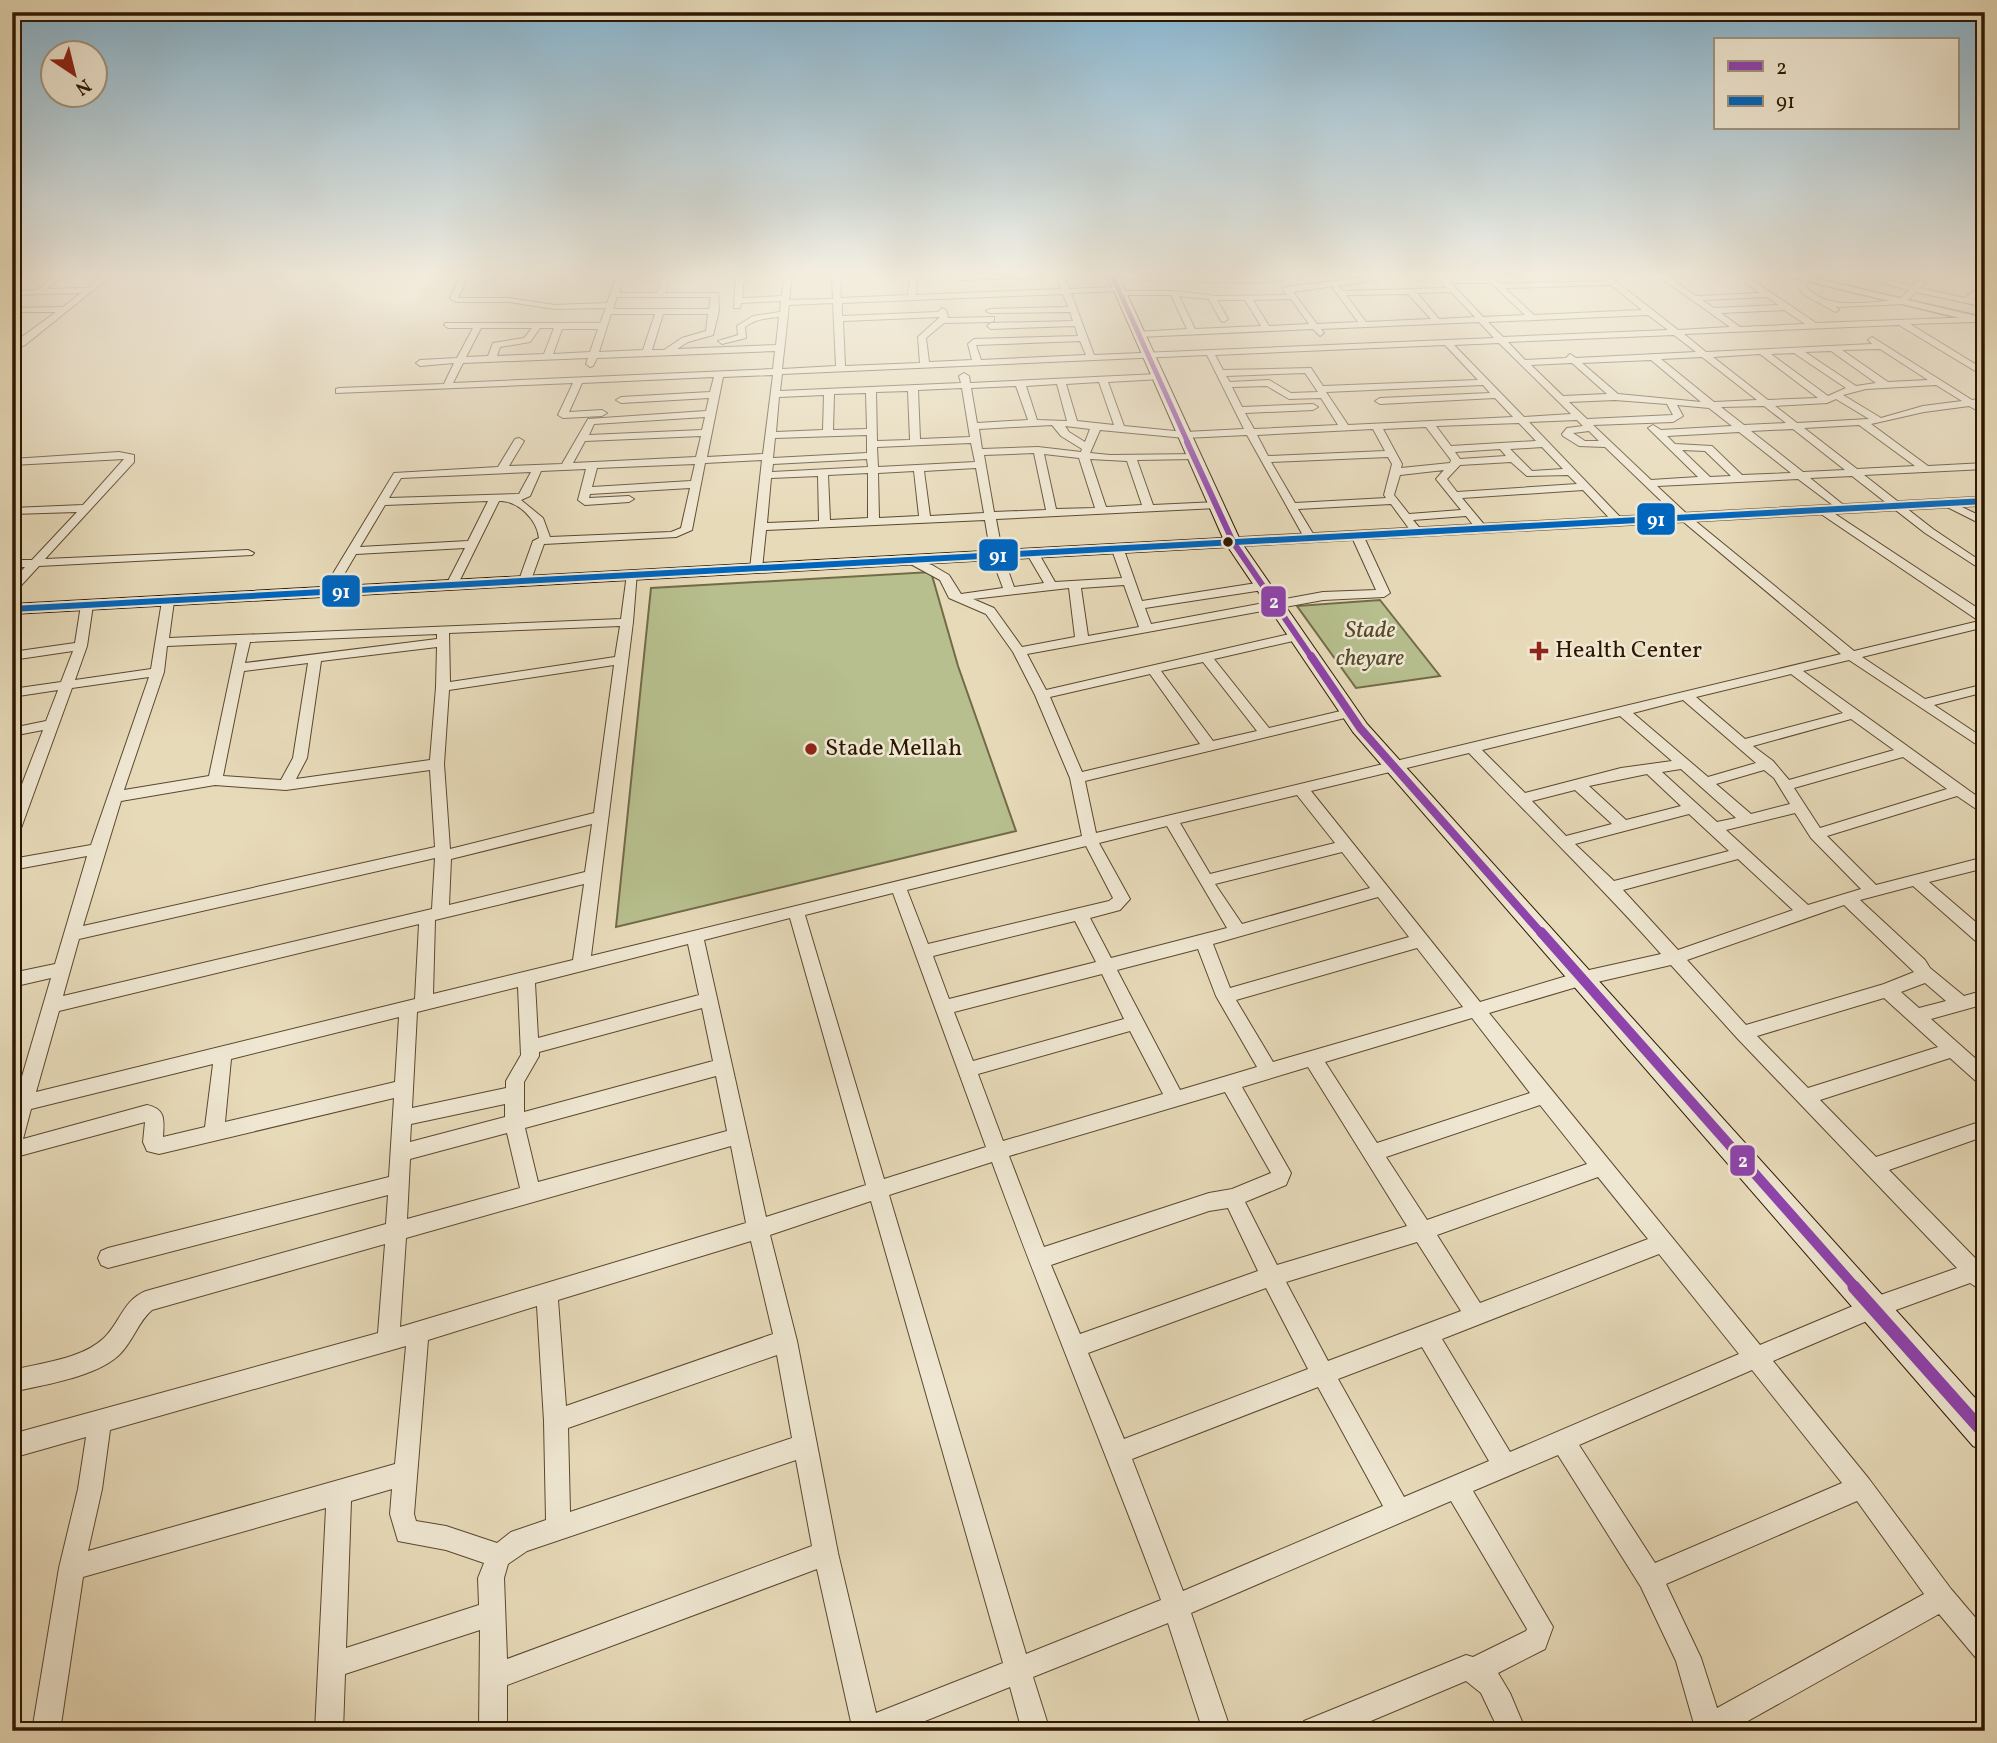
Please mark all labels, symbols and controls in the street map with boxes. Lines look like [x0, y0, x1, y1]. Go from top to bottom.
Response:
north arrow [38, 38, 108, 108]
legend [1714, 38, 1958, 130]
text: 2 [1776, 54, 1787, 83]
text: N [69, 72, 96, 101]
text: 91 [1776, 88, 1795, 117]
line badge: 91 [1636, 502, 1676, 536]
text: 91 [1647, 508, 1665, 534]
unlabelled marker [1221, 535, 1235, 549]
line badge: 91 [978, 538, 1019, 572]
text: 91 [989, 544, 1007, 570]
line badge: 91 [321, 574, 361, 608]
text: 91 [332, 580, 350, 606]
line badge: 2 [1260, 585, 1287, 618]
text: 2 [1269, 590, 1279, 616]
park label: Stade cheyare [1336, 614, 1404, 676]
place label: Health Center [1555, 634, 1702, 668]
marker: Health Center [1529, 641, 1549, 661]
place label: Stade Mellah [825, 732, 962, 766]
marker: Stade Mellah [803, 741, 819, 757]
line badge: 2 [1729, 1144, 1756, 1177]
text: 2 [1738, 1149, 1748, 1175]

